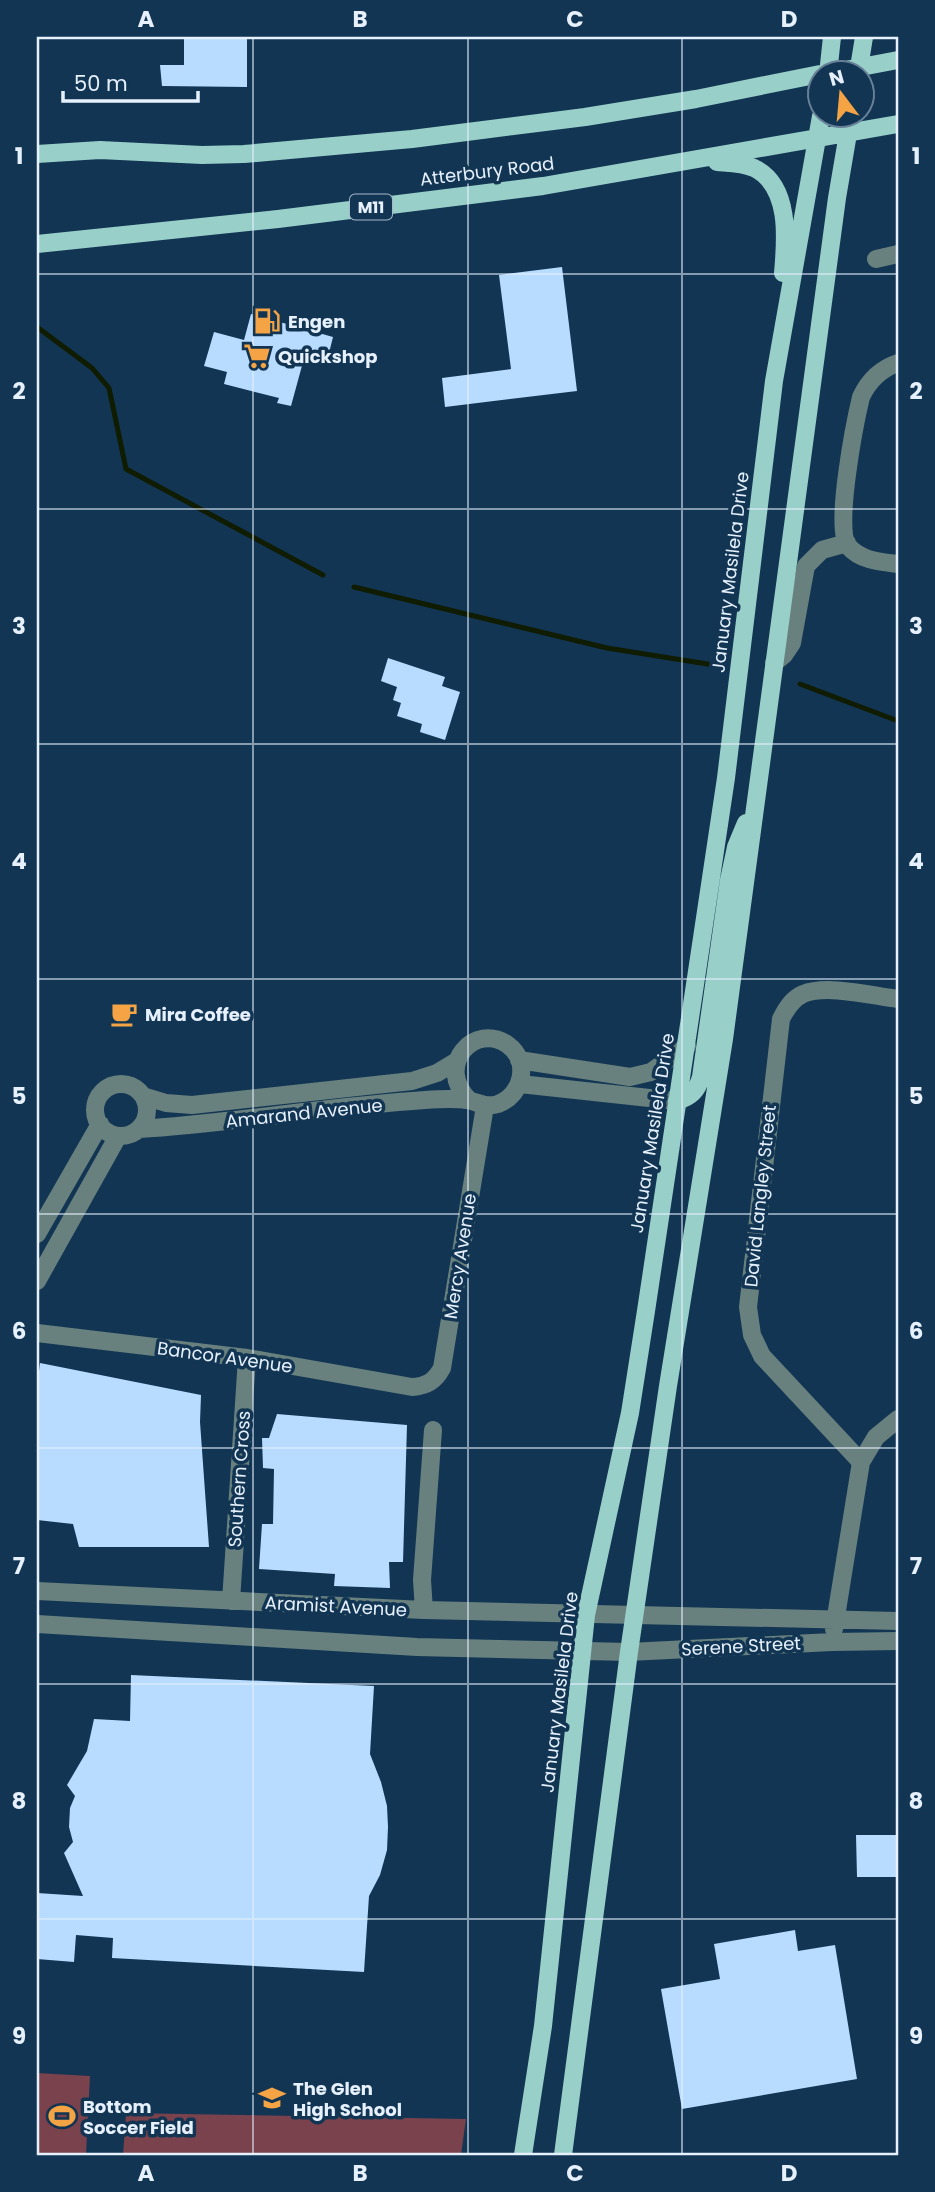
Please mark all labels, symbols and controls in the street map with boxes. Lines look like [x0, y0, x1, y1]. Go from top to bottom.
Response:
text: A [138, 3, 155, 35]
text: B [352, 3, 368, 35]
text: C [566, 3, 584, 35]
text: D [781, 3, 797, 35]
scale bar [63, 60, 198, 104]
north arrow [806, 60, 876, 130]
text: N [826, 63, 847, 93]
text: 50 m [74, 69, 128, 98]
text: 1 [15, 140, 23, 172]
text: 1 [912, 140, 920, 172]
street label: Atterbury Road [418, 150, 556, 192]
road number: M11 [350, 195, 392, 220]
fuel station icon: Engen [252, 306, 282, 336]
place label: Engen [288, 309, 345, 334]
supermarket icon: Quickshop [242, 341, 272, 371]
place label: Quickshop [278, 344, 378, 369]
text: 2 [12, 375, 26, 407]
text: 2 [909, 375, 923, 407]
street label: January Masilela Drive [705, 470, 755, 674]
text: 3 [12, 610, 26, 642]
text: 3 [909, 610, 923, 642]
text: 4 [11, 845, 27, 877]
text: 4 [908, 845, 924, 877]
cafe icon: Mira Coffee [109, 999, 139, 1029]
place label: Mira Coffee [145, 1002, 251, 1027]
street label: January Masilela Drive [624, 1031, 680, 1235]
text: 5 [12, 1080, 26, 1112]
text: 5 [909, 1080, 923, 1112]
street label: Amarand Avenue [224, 1092, 384, 1134]
street label: David Langley Street [738, 1104, 782, 1288]
street label: Mercy Avenue [438, 1191, 482, 1321]
text: 6 [12, 1315, 26, 1347]
text: 6 [909, 1315, 923, 1347]
street label: Bancor Avenue [156, 1335, 294, 1379]
street label: Southern Cross [222, 1410, 256, 1548]
text: 7 [13, 1550, 25, 1582]
text: 7 [910, 1550, 922, 1582]
street label: Aramist Avenue [264, 1590, 408, 1622]
street label: January Masilela Drive [534, 1590, 584, 1794]
street label: Serene Street [681, 1630, 801, 1662]
text: 8 [12, 1785, 26, 1817]
text: 8 [909, 1785, 923, 1817]
text: 9 [12, 2020, 26, 2052]
text: 9 [909, 2020, 923, 2052]
place label: The Glen High School [293, 2076, 402, 2122]
school or university icon: The Glen High School [257, 2083, 287, 2113]
place label: Bottom Soccer Field [83, 2094, 194, 2140]
sports icon: Bottom Soccer Field [47, 2101, 77, 2131]
text: A [138, 2157, 155, 2189]
text: B [352, 2157, 368, 2189]
text: C [566, 2157, 584, 2189]
text: D [781, 2157, 797, 2189]

